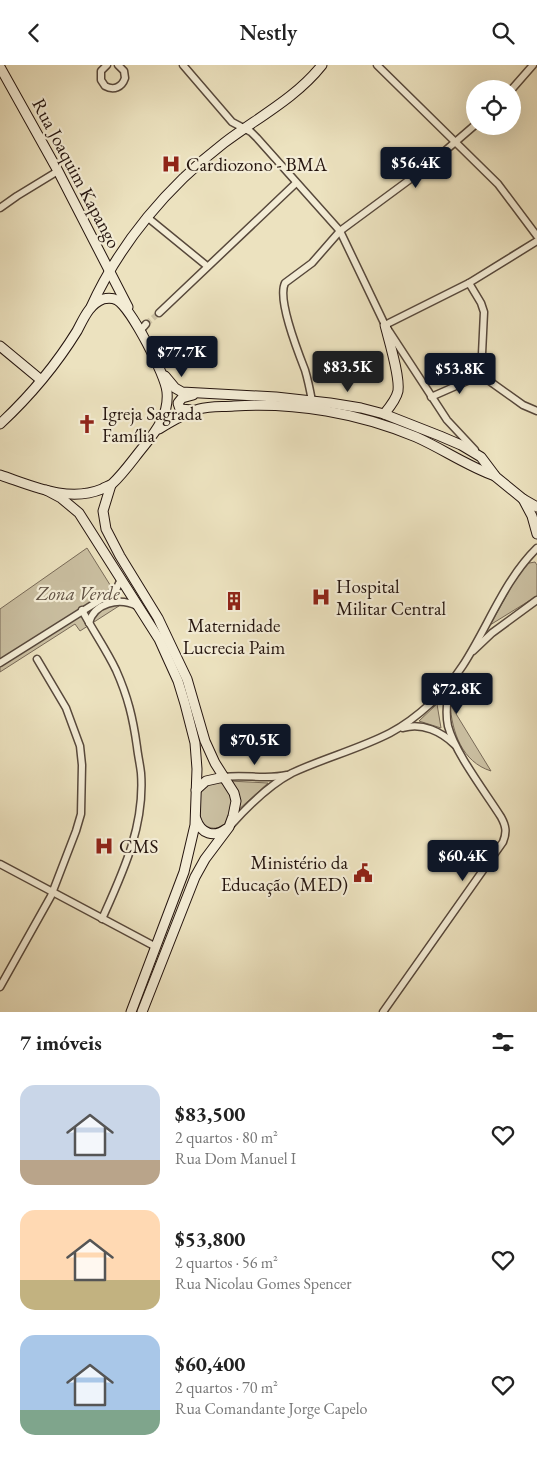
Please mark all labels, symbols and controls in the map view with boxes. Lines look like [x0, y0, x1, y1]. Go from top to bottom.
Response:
text: Nestly [240, 18, 297, 47]
icon: back [20, 19, 48, 47]
icon: search [489, 19, 517, 47]
map controls [466, 80, 521, 135]
button: locate [466, 80, 521, 135]
street label: Rua Joaquim Kapango [26, 94, 127, 253]
pin: $56.4K [375, 147, 457, 189]
place label: Cardiozono - BMA [186, 152, 328, 177]
text: $56.4K [392, 152, 440, 173]
hospital icon: Cardiozono - BMA [160, 153, 182, 175]
pin: $77.7K [141, 335, 223, 378]
text: $77.7K [158, 341, 206, 362]
pin: $83.5K [307, 351, 389, 393]
pin: $53.8K [419, 353, 501, 395]
text: $83.5K [324, 356, 372, 377]
text: $53.8K [436, 358, 484, 379]
place label: Igreja Sagrada Família [102, 401, 202, 448]
church icon: Igreja Sagrada Família [76, 413, 98, 435]
place label: Hospital Militar Central [336, 574, 447, 621]
park label: Zona Verde [35, 581, 120, 606]
hospital icon: Hospital Militar Central [310, 586, 332, 608]
building icon: Maternidade Lucrecia Paim [223, 590, 245, 612]
place label: Maternidade Lucrecia Paim [183, 613, 285, 660]
pin: $72.8K [416, 673, 498, 715]
text: $72.8K [433, 678, 481, 699]
pin: $70.5K [214, 723, 296, 766]
text: $70.5K [231, 729, 279, 750]
place label: CMS [119, 834, 159, 859]
hospital icon: CMS [93, 835, 115, 857]
pin: $60.4K [422, 839, 504, 882]
text: $60.4K [439, 845, 487, 866]
place label: Ministério da Educação (MED) [221, 850, 348, 897]
public building icon: Ministério da Educação (MED) [352, 862, 374, 884]
icon: filters [489, 1028, 517, 1056]
text: 7 imóveis [20, 1029, 102, 1056]
text: $83,500 [175, 1100, 245, 1127]
icon: home [60, 1105, 120, 1165]
icon: heart [489, 1121, 517, 1149]
text: 2 quartos · 80 m² [175, 1127, 278, 1148]
text: Rua Dom Manuel I [175, 1148, 296, 1169]
text: $53,800 [175, 1225, 245, 1252]
icon: home [60, 1230, 120, 1290]
icon: heart [489, 1246, 517, 1274]
text: 2 quartos · 56 m² [175, 1252, 278, 1273]
text: Rua Nicolau Gomes Spencer [175, 1273, 352, 1294]
text: $60,400 [175, 1350, 245, 1377]
icon: home [60, 1355, 120, 1415]
icon: heart [489, 1371, 517, 1399]
text: 2 quartos · 70 m² [175, 1377, 278, 1398]
text: Rua Comandante Jorge Capelo [175, 1398, 368, 1419]

